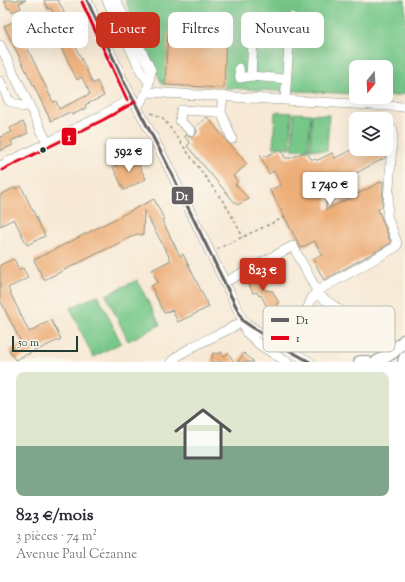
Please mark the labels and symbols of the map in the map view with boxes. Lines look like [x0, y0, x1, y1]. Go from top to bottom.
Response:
north arrow [349, 60, 393, 104]
line badge: 1 [61, 127, 77, 146]
text: 1 [66, 130, 71, 146]
pin: 592 € [101, 139, 157, 173]
unlabelled marker [38, 145, 48, 155]
pin: 1 740 € [293, 172, 367, 206]
line badge: D1 [171, 186, 194, 205]
text: D1 [175, 189, 188, 205]
pin: 823 € [235, 258, 291, 292]
legend [263, 306, 395, 352]
text: D1 [296, 313, 309, 329]
text: 1 [296, 331, 300, 347]
scale bar [12, 334, 78, 353]

